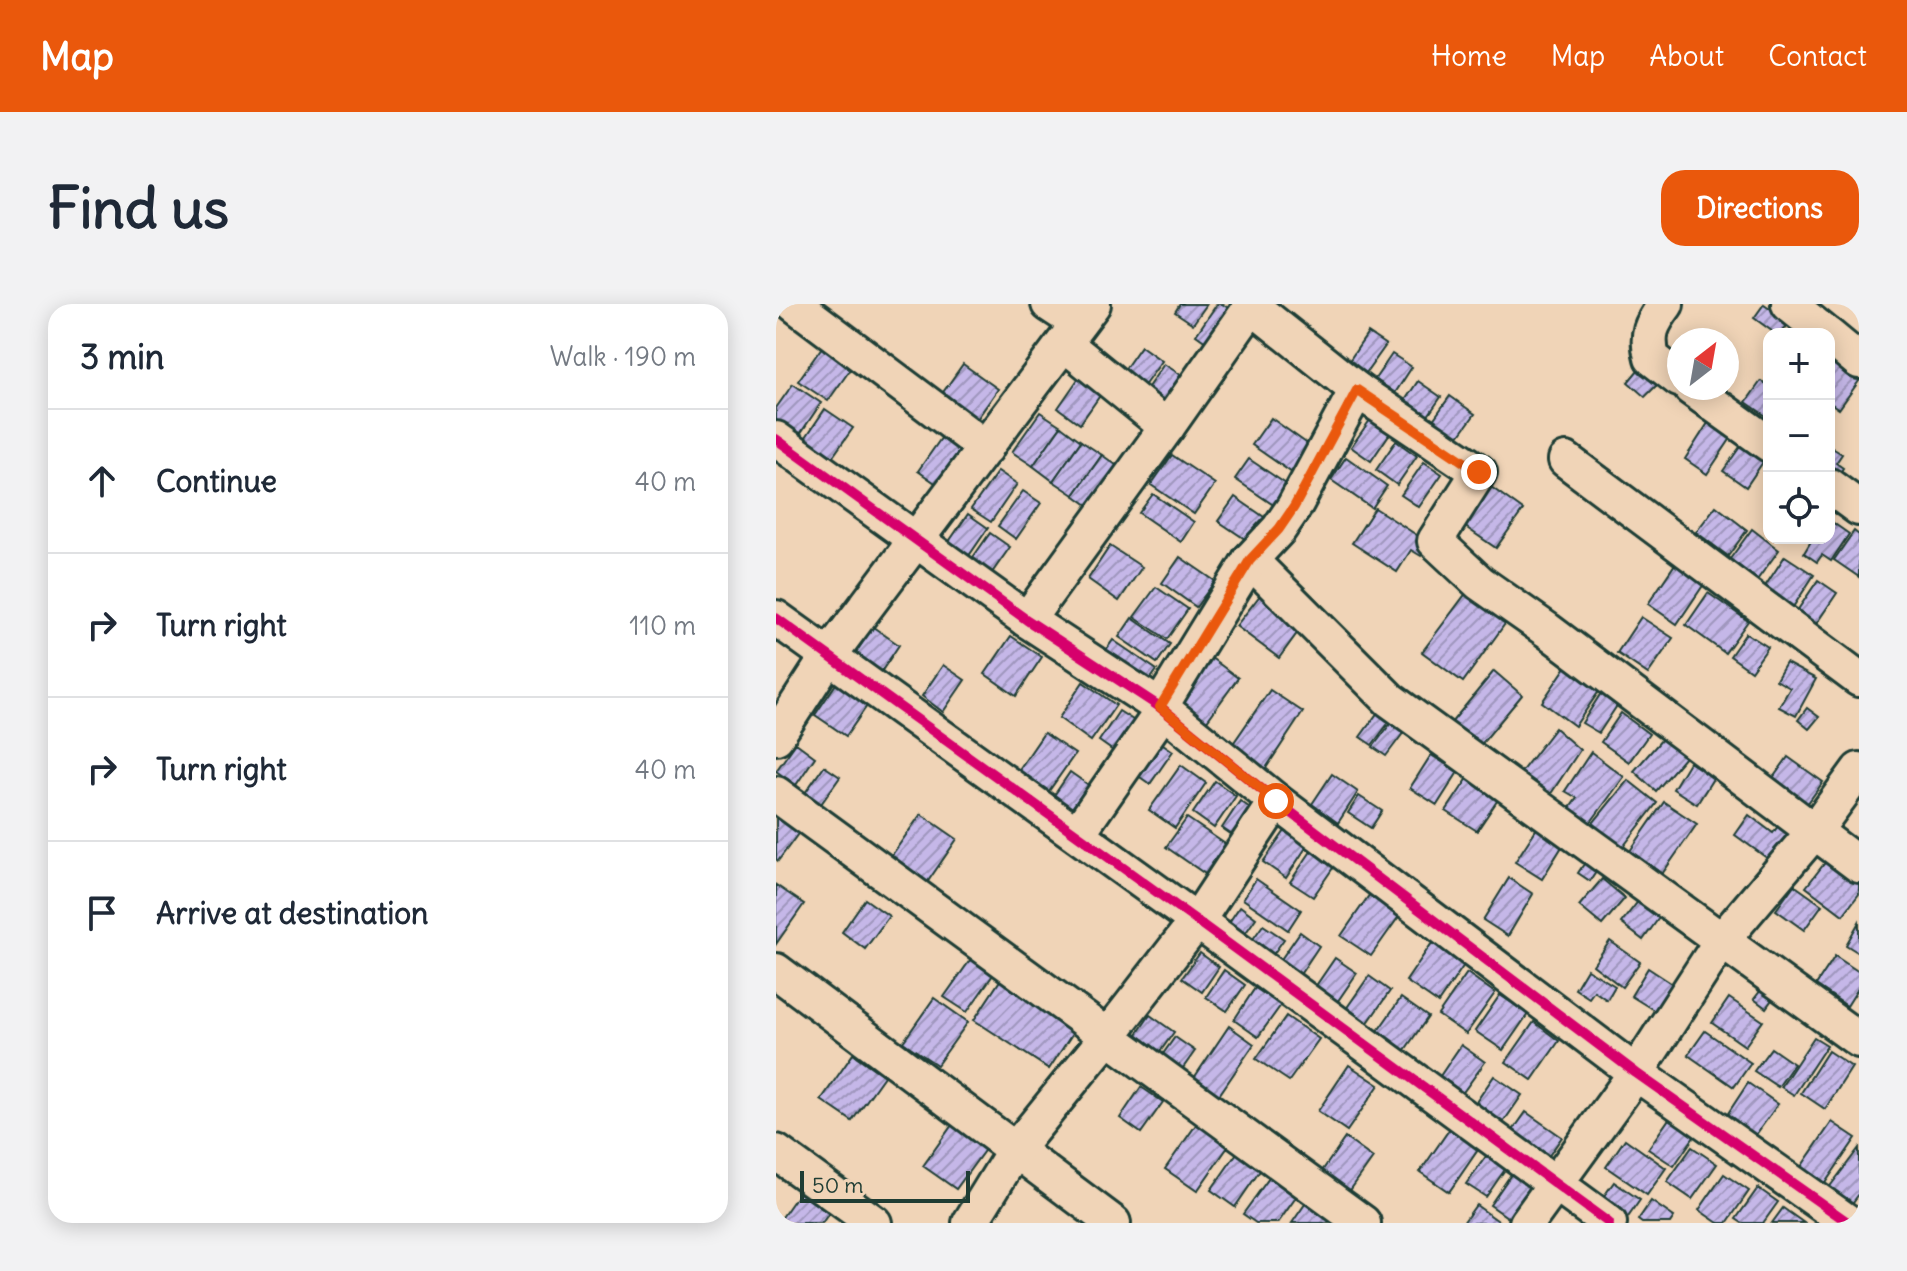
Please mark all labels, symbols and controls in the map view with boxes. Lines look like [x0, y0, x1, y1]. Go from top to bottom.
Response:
text: Map [40, 33, 114, 80]
text: Home [1431, 38, 1507, 74]
text: Map [1551, 38, 1605, 74]
text: About [1649, 38, 1724, 74]
text: Contact [1768, 38, 1867, 74]
button: Directions [1661, 170, 1859, 246]
text: Find us [48, 173, 229, 243]
north arrow [1667, 328, 1739, 400]
map controls [1763, 328, 1835, 544]
button: + [1763, 328, 1835, 400]
text: 3 min [80, 335, 165, 378]
text: Walk · 190 m [550, 340, 696, 373]
button: − [1763, 400, 1835, 472]
route end [1461, 454, 1497, 490]
icon: ahead [80, 459, 124, 503]
text: Continue [156, 462, 277, 500]
text: 40 m [635, 465, 696, 498]
button: locate [1763, 472, 1835, 544]
icon: right [80, 603, 124, 647]
text: Turn right [156, 606, 287, 644]
text: 110 m [629, 609, 696, 642]
icon: right [80, 747, 124, 791]
text: Turn right [156, 750, 287, 788]
text: 40 m [635, 753, 696, 786]
route start [1258, 783, 1294, 819]
icon: arrive [80, 891, 124, 935]
text: Arrive at destination [156, 894, 428, 932]
scale bar [800, 1167, 970, 1203]
text: 50 m [812, 1171, 864, 1199]

